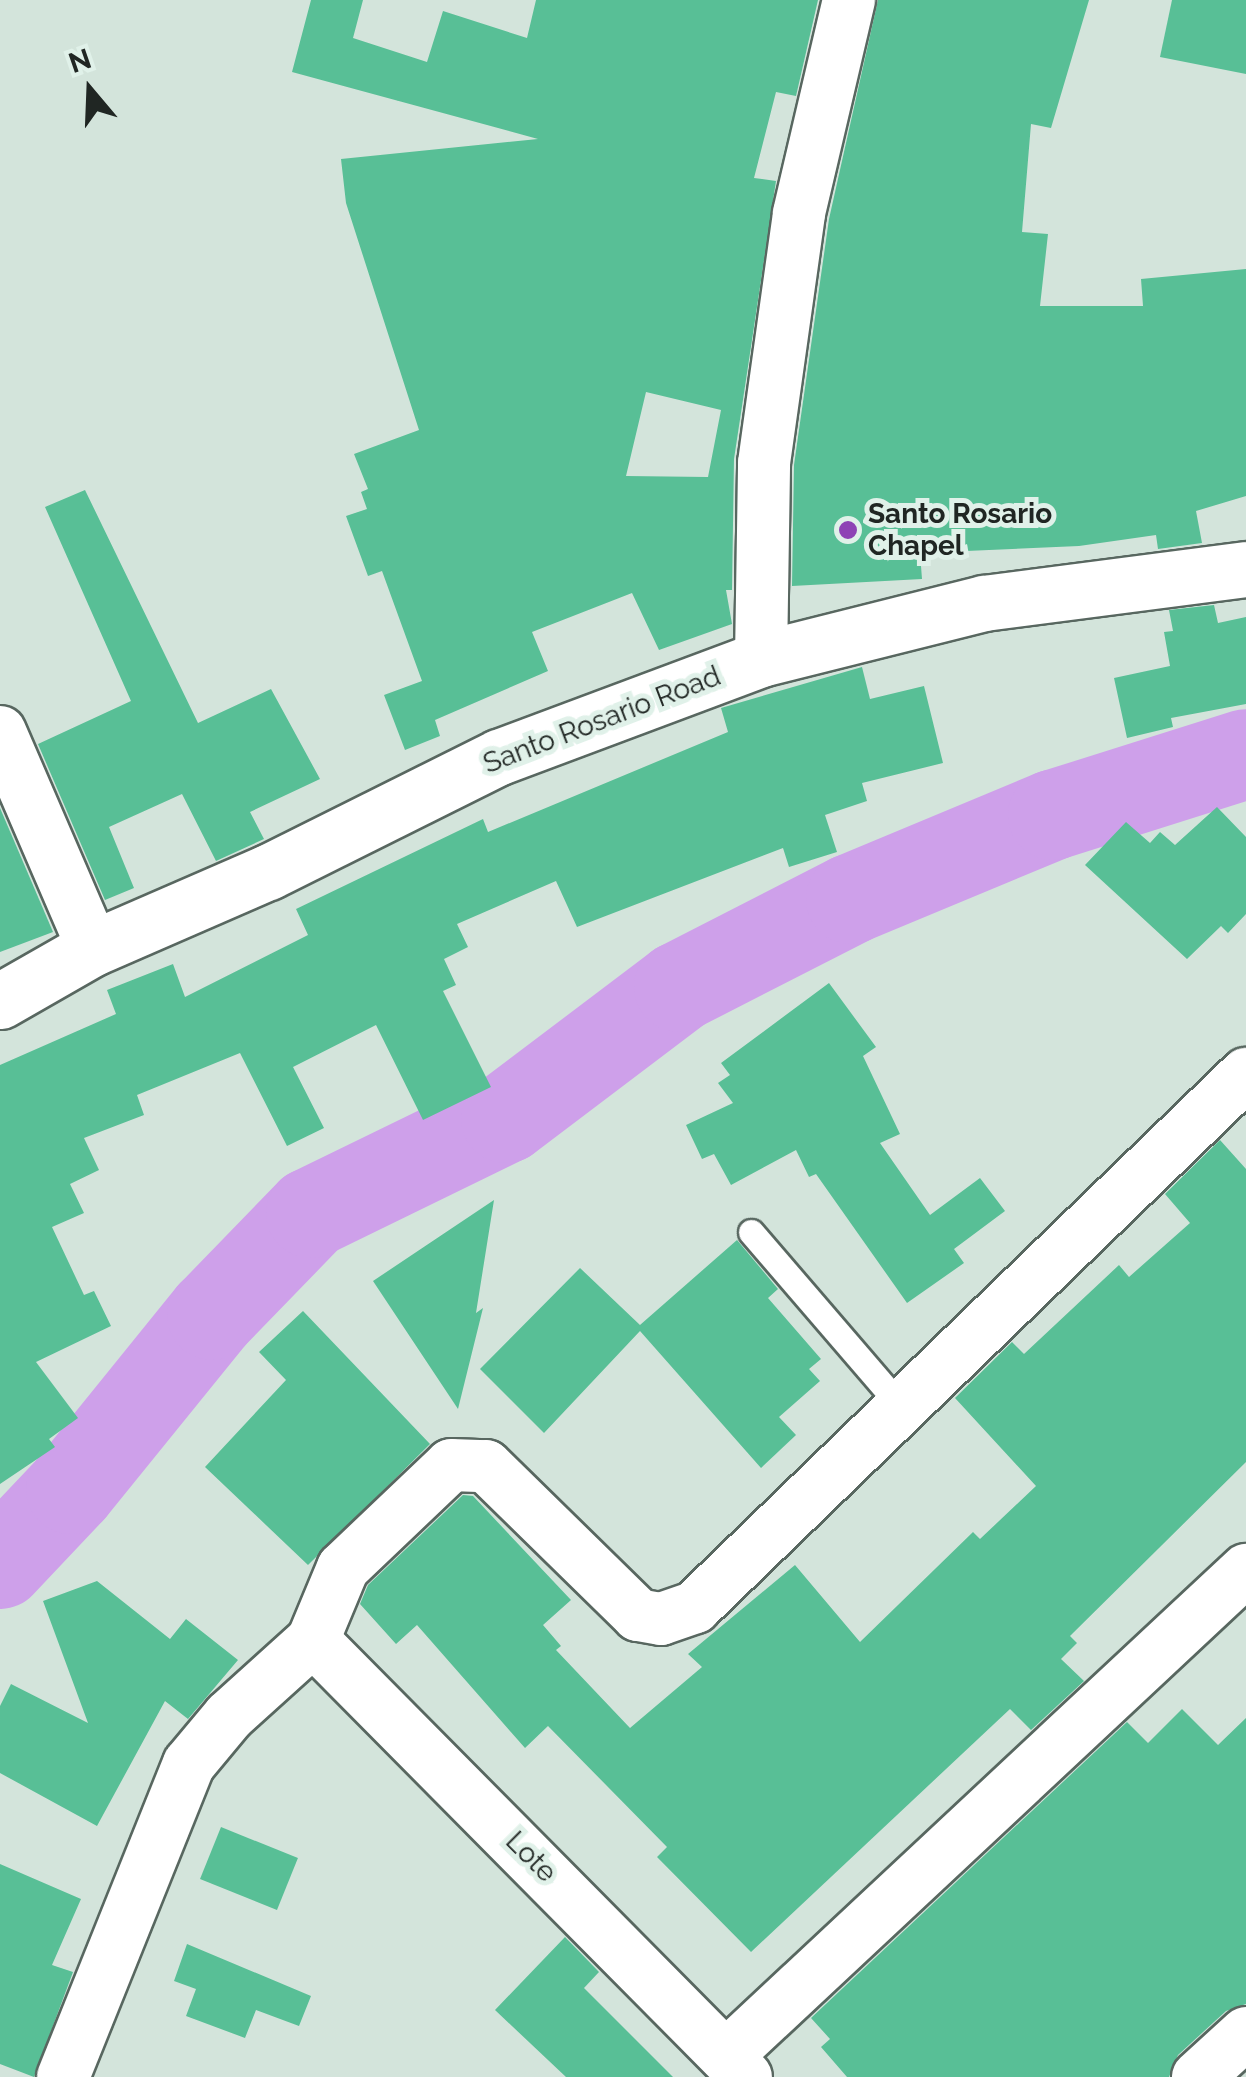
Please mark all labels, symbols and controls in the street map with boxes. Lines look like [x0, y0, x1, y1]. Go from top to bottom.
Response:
north arrow [40, 40, 140, 140]
text: N [65, 42, 96, 80]
place label: Santo Rosario Chapel [868, 497, 1052, 563]
marker: Santo Rosario Chapel [837, 519, 859, 541]
street label: Santo Rosario Road [479, 659, 725, 781]
street label: Lote [499, 1825, 563, 1889]

